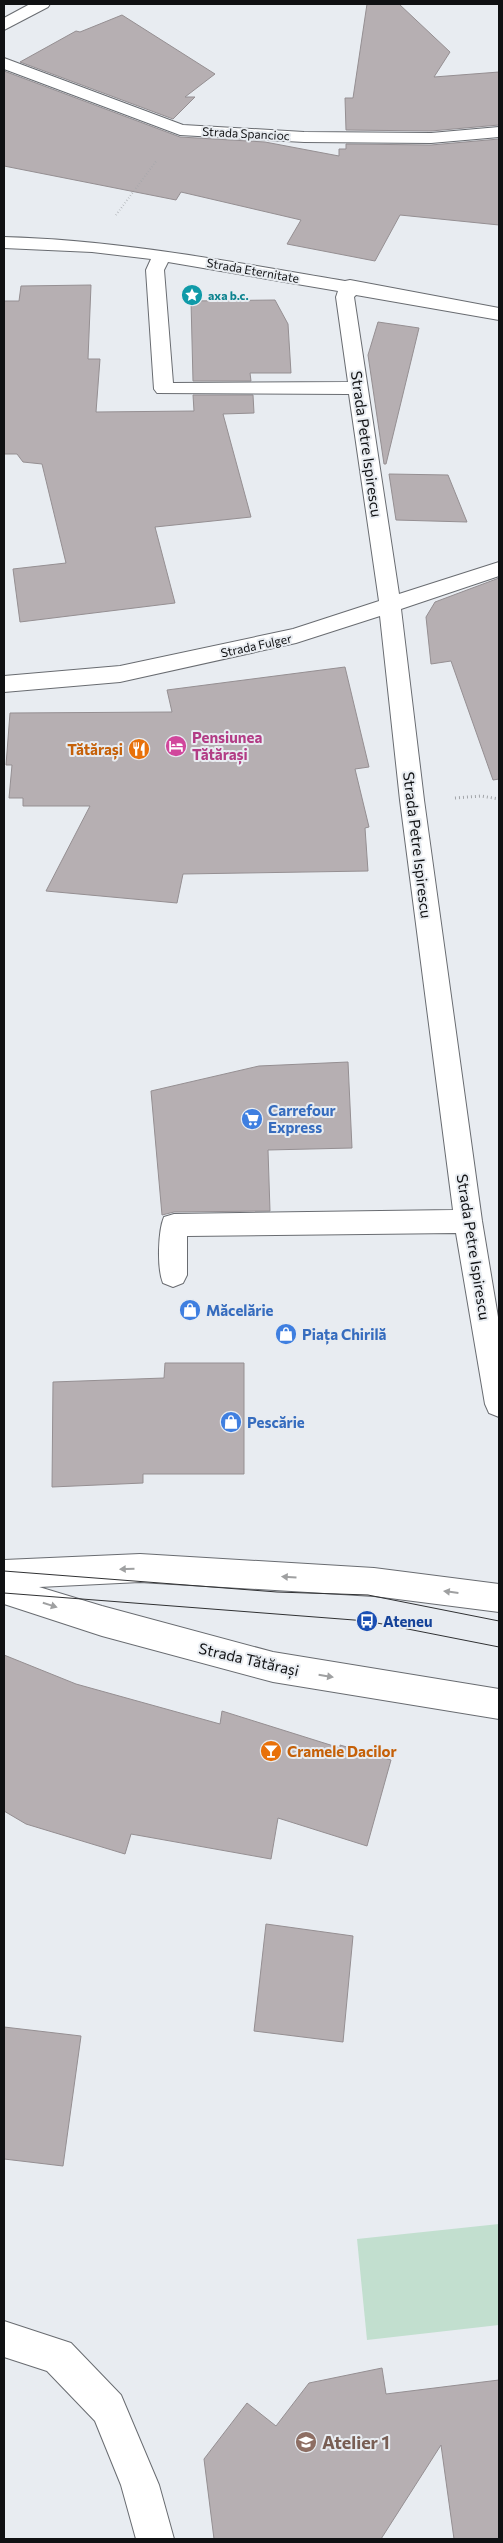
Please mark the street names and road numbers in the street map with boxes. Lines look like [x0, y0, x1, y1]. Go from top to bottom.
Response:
street label: Strada Spancioc [202, 124, 290, 142]
street label: Strada Eternitate [206, 255, 300, 285]
street label: Strada Petre Ispirescu [348, 370, 386, 518]
street label: Strada Fulger [219, 631, 293, 659]
street label: Strada Petre Ispirescu [400, 771, 436, 919]
street label: Strada Petre Ispirescu [454, 1173, 494, 1321]
street label: Strada Tătărași [197, 1639, 301, 1681]

